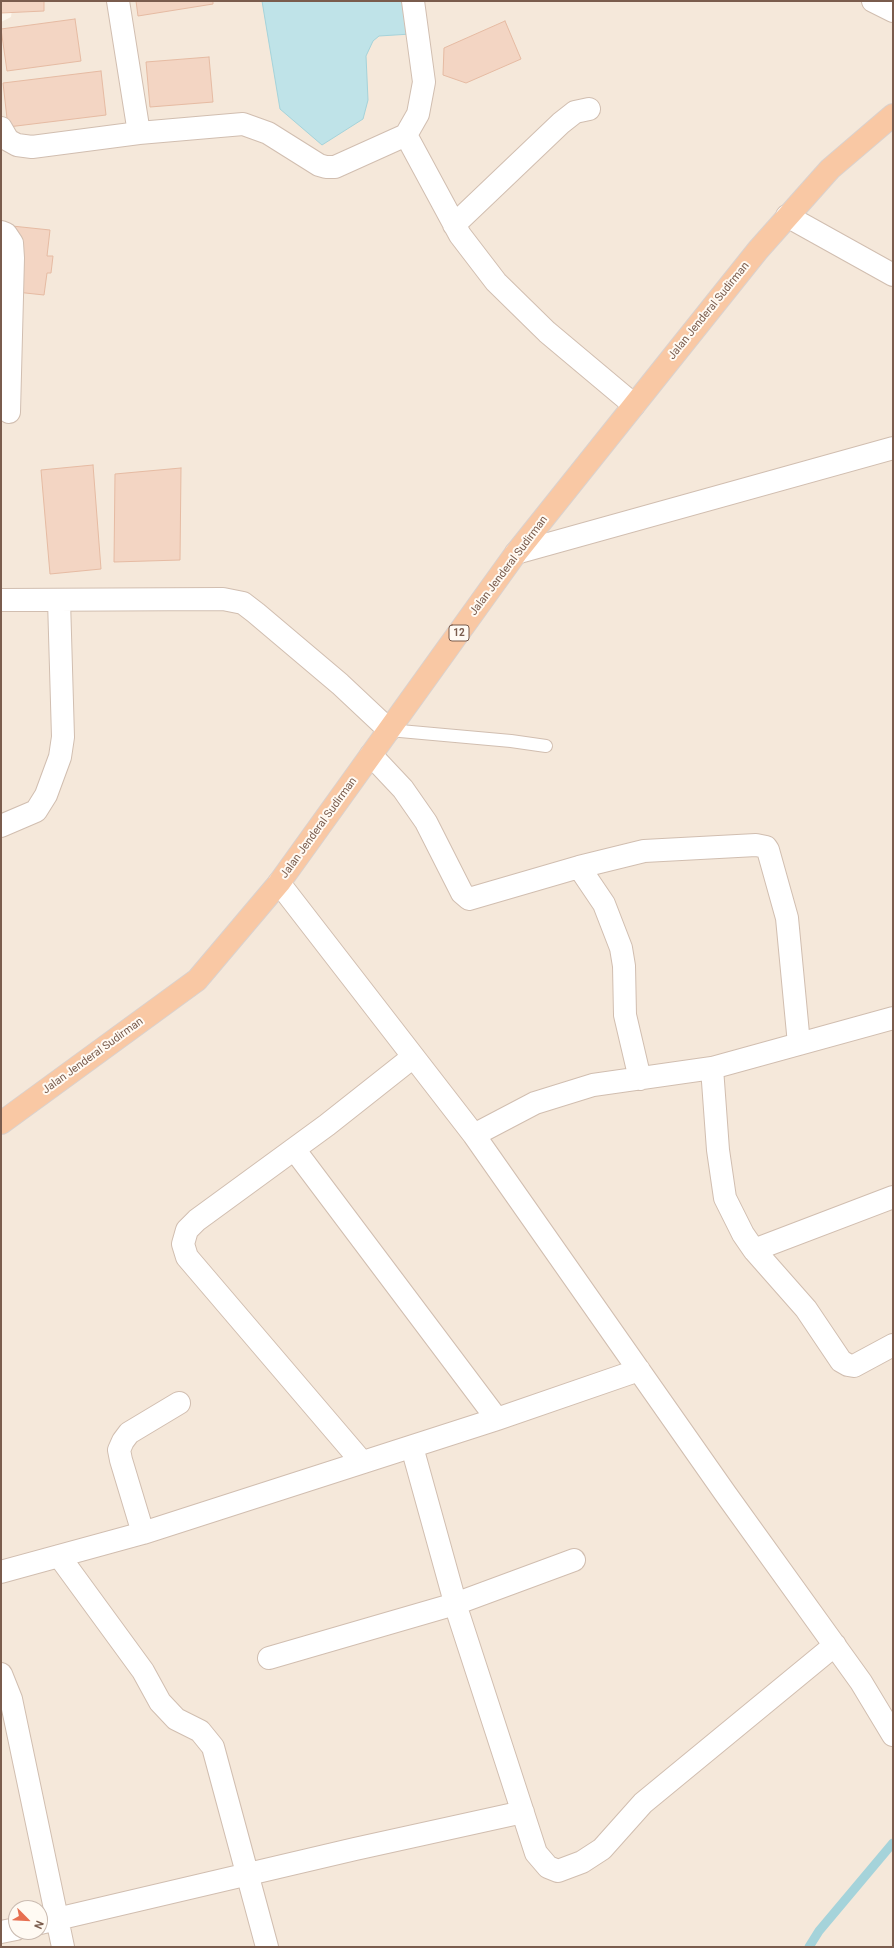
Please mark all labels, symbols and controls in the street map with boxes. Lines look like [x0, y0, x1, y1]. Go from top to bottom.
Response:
street label: Jalan Jenderal Sudirman [666, 260, 752, 362]
street label: Jalan Jenderal Sudirman [467, 514, 551, 618]
road number: 12 [449, 625, 469, 641]
street label: Jalan Jenderal Sudirman [278, 775, 360, 881]
street label: Jalan Jenderal Sudirman [40, 1015, 146, 1097]
north arrow [8, 1900, 48, 1940]
text: N [31, 1918, 46, 1931]

